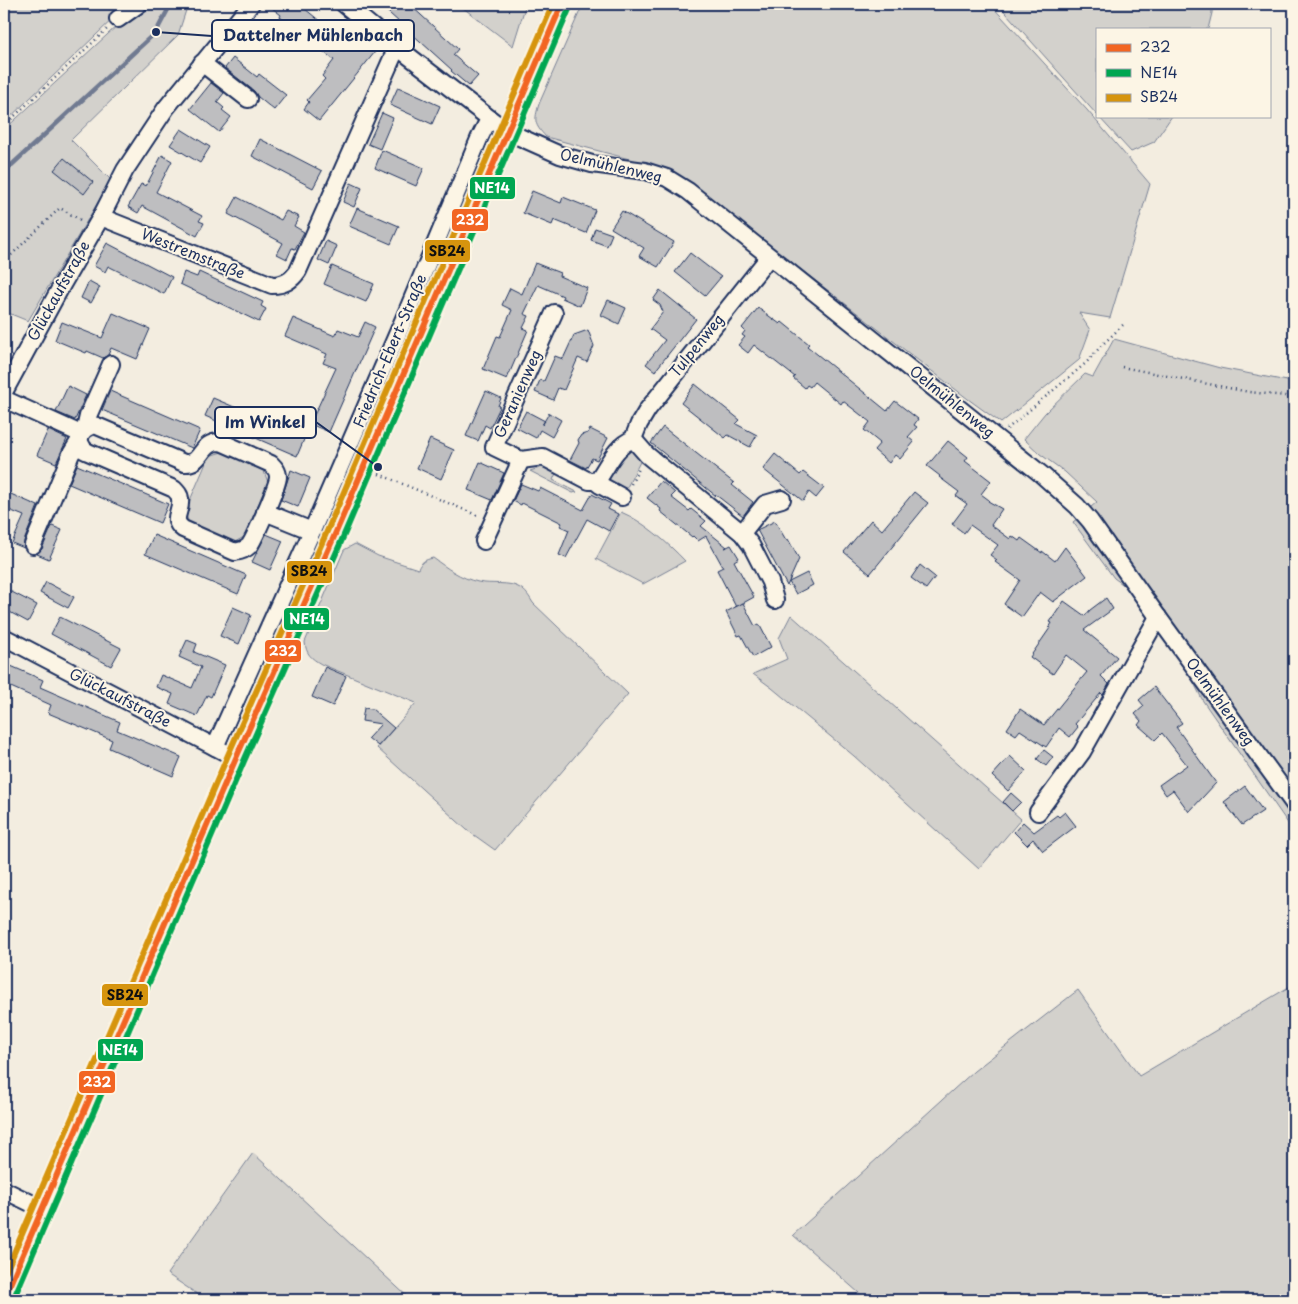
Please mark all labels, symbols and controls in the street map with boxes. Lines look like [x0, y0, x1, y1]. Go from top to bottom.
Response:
callout: Dattelner Mühlenbach [212, 20, 414, 51]
text: Dattelner Mühlenbach [223, 22, 403, 46]
legend [1096, 28, 1270, 118]
text: 232 [1140, 34, 1171, 57]
text: NE14 [1140, 60, 1178, 83]
text: SB24 [1140, 84, 1178, 107]
street label: Oelmühlenweg [558, 142, 665, 187]
line badge: NE14 [469, 176, 516, 200]
text: NE14 [474, 177, 510, 198]
line badge: 232 [451, 208, 489, 232]
text: 232 [456, 209, 484, 230]
street label: Westremstraße [138, 221, 249, 284]
street label: Glückaufstraße [21, 236, 95, 345]
line badge: SB24 [424, 239, 471, 263]
text: SB24 [429, 240, 466, 261]
street label: Friedrich-Ebert-Straße [346, 270, 431, 431]
street label: Tulpenweg [663, 308, 729, 382]
street label: Geranienweg [487, 346, 546, 441]
street label: Oelmühlenweg [905, 359, 1001, 443]
callout: Im Winkel [215, 407, 316, 438]
text: Im Winkel [225, 409, 305, 433]
line badge: SB24 [286, 560, 333, 584]
text: SB24 [291, 560, 328, 581]
line badge: NE14 [283, 607, 330, 631]
text: NE14 [289, 608, 325, 629]
line badge: 232 [264, 639, 302, 663]
text: 232 [269, 640, 297, 661]
street label: Oelmühlenweg [1181, 652, 1261, 750]
street label: Glückaufstraße [66, 661, 176, 732]
line badge: SB24 [101, 983, 149, 1007]
text: SB24 [107, 984, 144, 1005]
line badge: NE14 [97, 1038, 144, 1062]
text: NE14 [102, 1039, 138, 1060]
line badge: 232 [78, 1070, 116, 1094]
text: 232 [83, 1071, 111, 1092]

